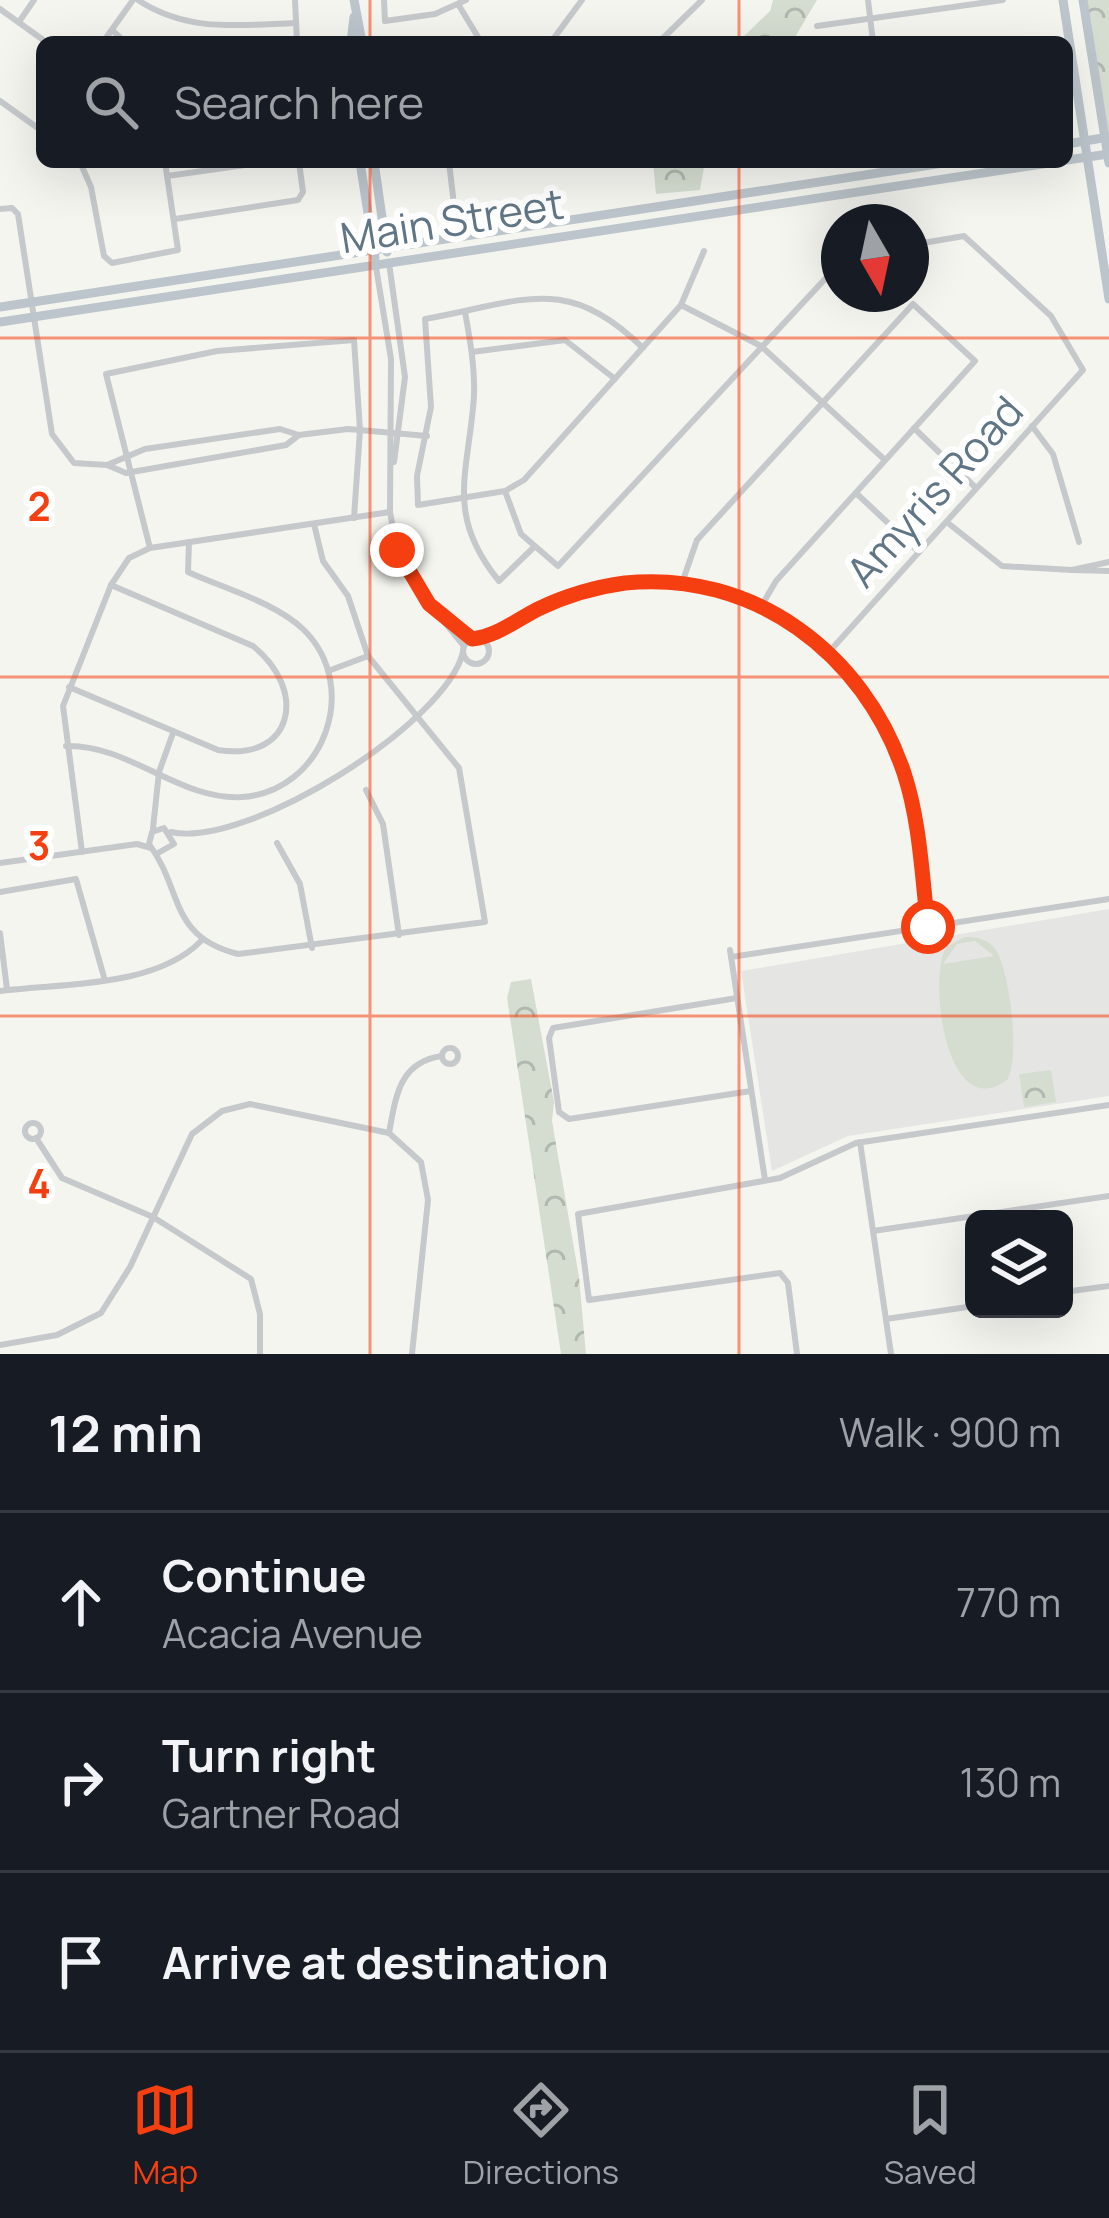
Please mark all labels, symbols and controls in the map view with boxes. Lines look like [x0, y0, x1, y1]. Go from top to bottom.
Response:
search box [36, 36, 1073, 168]
icon: search [78, 69, 144, 135]
text: Search here [174, 71, 424, 133]
street label: Main Street [336, 174, 568, 266]
north arrow [821, 204, 929, 312]
street label: Amyris Road [833, 383, 1035, 599]
text: 2 [27, 479, 51, 533]
route end [370, 523, 424, 577]
text: 3 [28, 818, 50, 872]
route start [901, 900, 955, 954]
text: 4 [27, 1156, 51, 1210]
map controls [965, 1210, 1073, 1318]
button: layers [965, 1210, 1073, 1318]
text: 12 min [48, 1398, 203, 1467]
text: Walk · 900 m [839, 1405, 1061, 1459]
text: Continue [162, 1544, 367, 1606]
icon: ahead [48, 1569, 114, 1635]
text: 770 m [956, 1575, 1061, 1629]
text: Acacia Avenue [162, 1606, 423, 1660]
text: Turn right [162, 1724, 376, 1786]
icon: right [48, 1749, 114, 1815]
text: 130 m [960, 1755, 1061, 1809]
text: Gartner Road [162, 1786, 401, 1840]
icon: arrive [48, 1929, 114, 1995]
text: Arrive at destination [162, 1931, 609, 1993]
tab: Map [132, 2077, 198, 2194]
tab: Directions [463, 2077, 619, 2194]
tab: Saved [884, 2077, 977, 2194]

